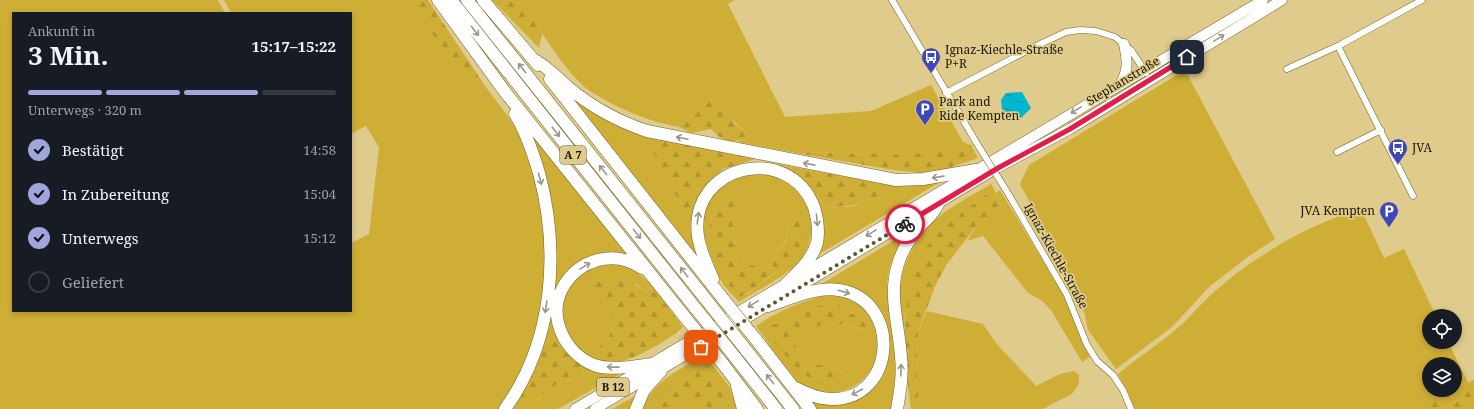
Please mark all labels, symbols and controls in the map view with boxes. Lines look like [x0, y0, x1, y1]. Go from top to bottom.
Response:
text: Ankunft in [28, 22, 95, 40]
one-way arrow [471, 25, 480, 36]
one-way arrow [1213, 33, 1225, 41]
text: 15:17–15:22 [252, 36, 336, 56]
text: 3 Min. [28, 37, 108, 73]
pin [1170, 40, 1204, 74]
place label: Ignaz-Kiechle-Straße P+R [945, 41, 1063, 72]
bus stop icon: Ignaz-Kiechle-Straße P+R [920, 46, 942, 74]
icon: home [1176, 46, 1198, 68]
street label: Stephanstraße [1083, 52, 1163, 109]
one-way arrow [518, 63, 527, 73]
place label: Park and Ride Kempten [939, 93, 1020, 124]
parking icon: Park and Ride Kempten [914, 98, 936, 126]
text: Unterwegs · 320 m [28, 101, 142, 119]
one-way arrow [1070, 107, 1082, 115]
one-way arrow [552, 127, 560, 138]
one-way arrow [676, 134, 689, 142]
bus stop icon: JVA [1387, 137, 1409, 165]
icon: check [28, 139, 50, 161]
place label: JVA [1411, 139, 1432, 156]
text: Bestätigt [62, 140, 124, 160]
text: 14:58 [303, 141, 336, 159]
road number: A 7 [560, 146, 586, 164]
one-way arrow [803, 159, 816, 167]
one-way arrow [598, 164, 607, 175]
one-way arrow [537, 172, 545, 185]
one-way arrow [932, 173, 945, 181]
icon: check [28, 183, 50, 205]
text: In Zubereitung [62, 184, 169, 204]
text: 15:04 [303, 185, 336, 203]
street label: Ignaz-Kiechle-Straße [1020, 200, 1093, 312]
parking icon: JVA Kempten [1378, 200, 1400, 228]
place label: JVA Kempten [1299, 202, 1375, 219]
courier [885, 204, 925, 244]
one-way arrow [694, 212, 702, 225]
one-way arrow [813, 213, 820, 226]
icon: bike [894, 213, 916, 235]
icon: check [28, 227, 50, 249]
text: Unterwegs [62, 228, 139, 248]
text: 15:12 [303, 229, 336, 247]
one-way arrow [632, 229, 641, 240]
one-way arrow [865, 230, 877, 238]
one-way arrow [579, 262, 591, 270]
one-way arrow [679, 266, 688, 277]
text: Geliefert [62, 272, 124, 292]
one-way arrow [837, 289, 850, 296]
one-way arrow [542, 300, 550, 313]
one-way arrow [747, 301, 759, 309]
map controls [1422, 309, 1462, 397]
button: locate [1422, 309, 1462, 349]
pin [684, 330, 718, 364]
icon: bag [690, 336, 712, 358]
button: layers [1422, 357, 1462, 397]
one-way arrow [607, 363, 620, 371]
one-way arrow [898, 364, 905, 377]
one-way arrow [766, 374, 774, 385]
road number: B 12 [597, 378, 629, 396]
one-way arrow [851, 388, 863, 396]

